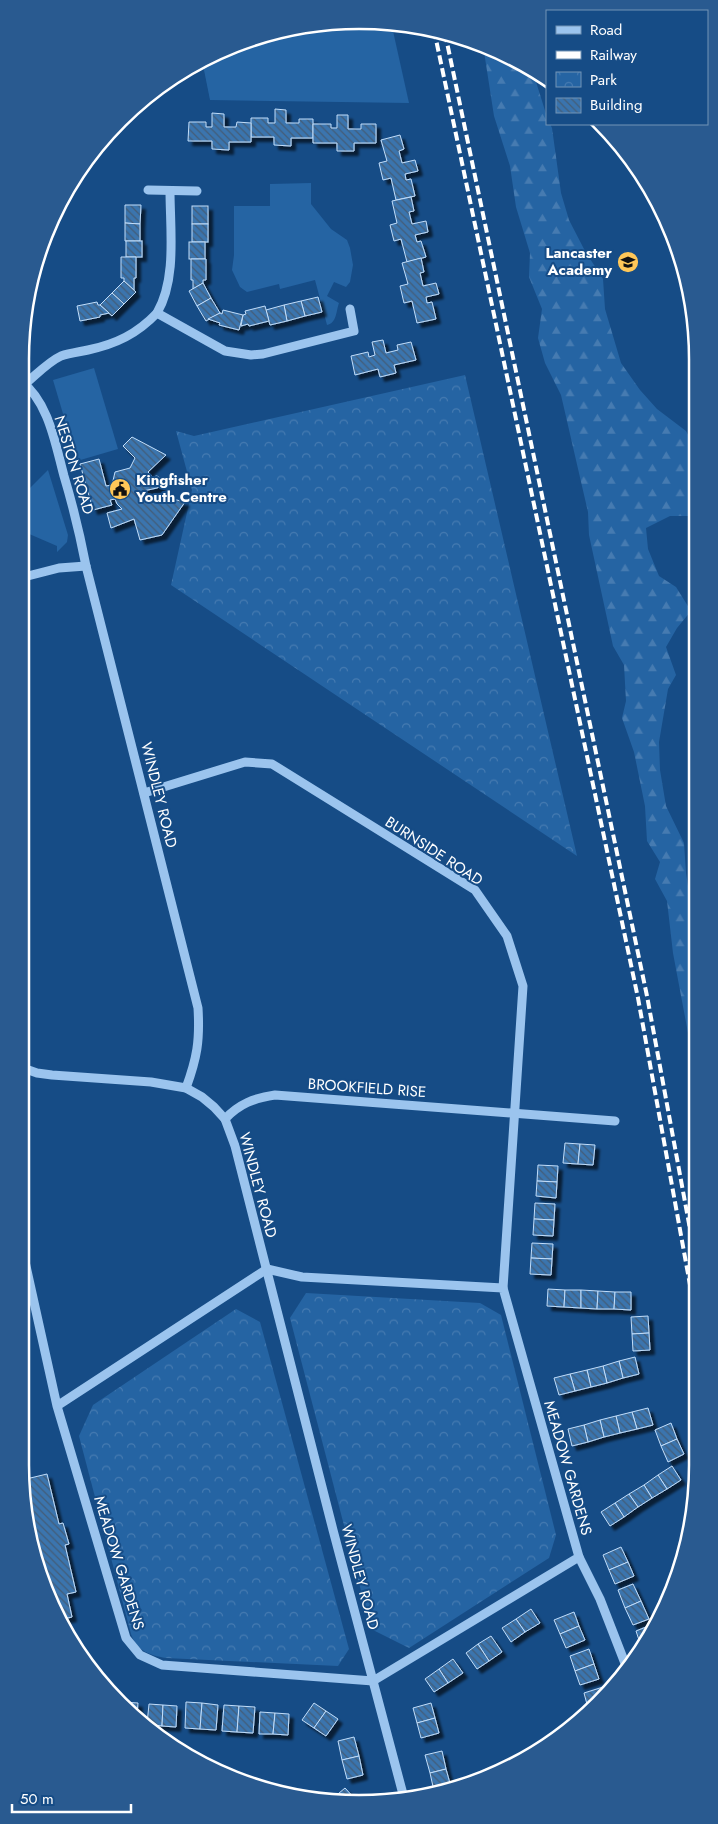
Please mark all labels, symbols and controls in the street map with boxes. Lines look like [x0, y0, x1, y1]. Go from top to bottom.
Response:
legend [546, 10, 708, 125]
text: Road [590, 19, 622, 41]
text: Railway [590, 44, 637, 66]
text: Park [590, 69, 617, 91]
text: Building [590, 94, 642, 116]
place label: Lancaster Academy [546, 242, 613, 281]
school or university icon: Lancaster Academy [616, 250, 640, 274]
street label: NESTON ROAD [49, 413, 99, 517]
place label: Kingfisher Youth Centre [135, 469, 227, 508]
public building icon: Kingfisher Youth Centre [108, 477, 132, 501]
street label: WINDLEY ROAD [135, 740, 183, 850]
street label: BURNSIDE ROAD [381, 811, 487, 891]
street label: BROOKFIELD RISE [307, 1073, 427, 1103]
street label: WINDLEY ROAD [233, 1130, 283, 1240]
street label: MEADOW GARDENS [538, 1398, 598, 1538]
street label: MEADOW GARDENS [88, 1493, 150, 1633]
street label: WINDLEY ROAD [335, 1522, 385, 1632]
scale bar [12, 1782, 131, 1814]
text: 50 m [20, 1788, 54, 1810]

